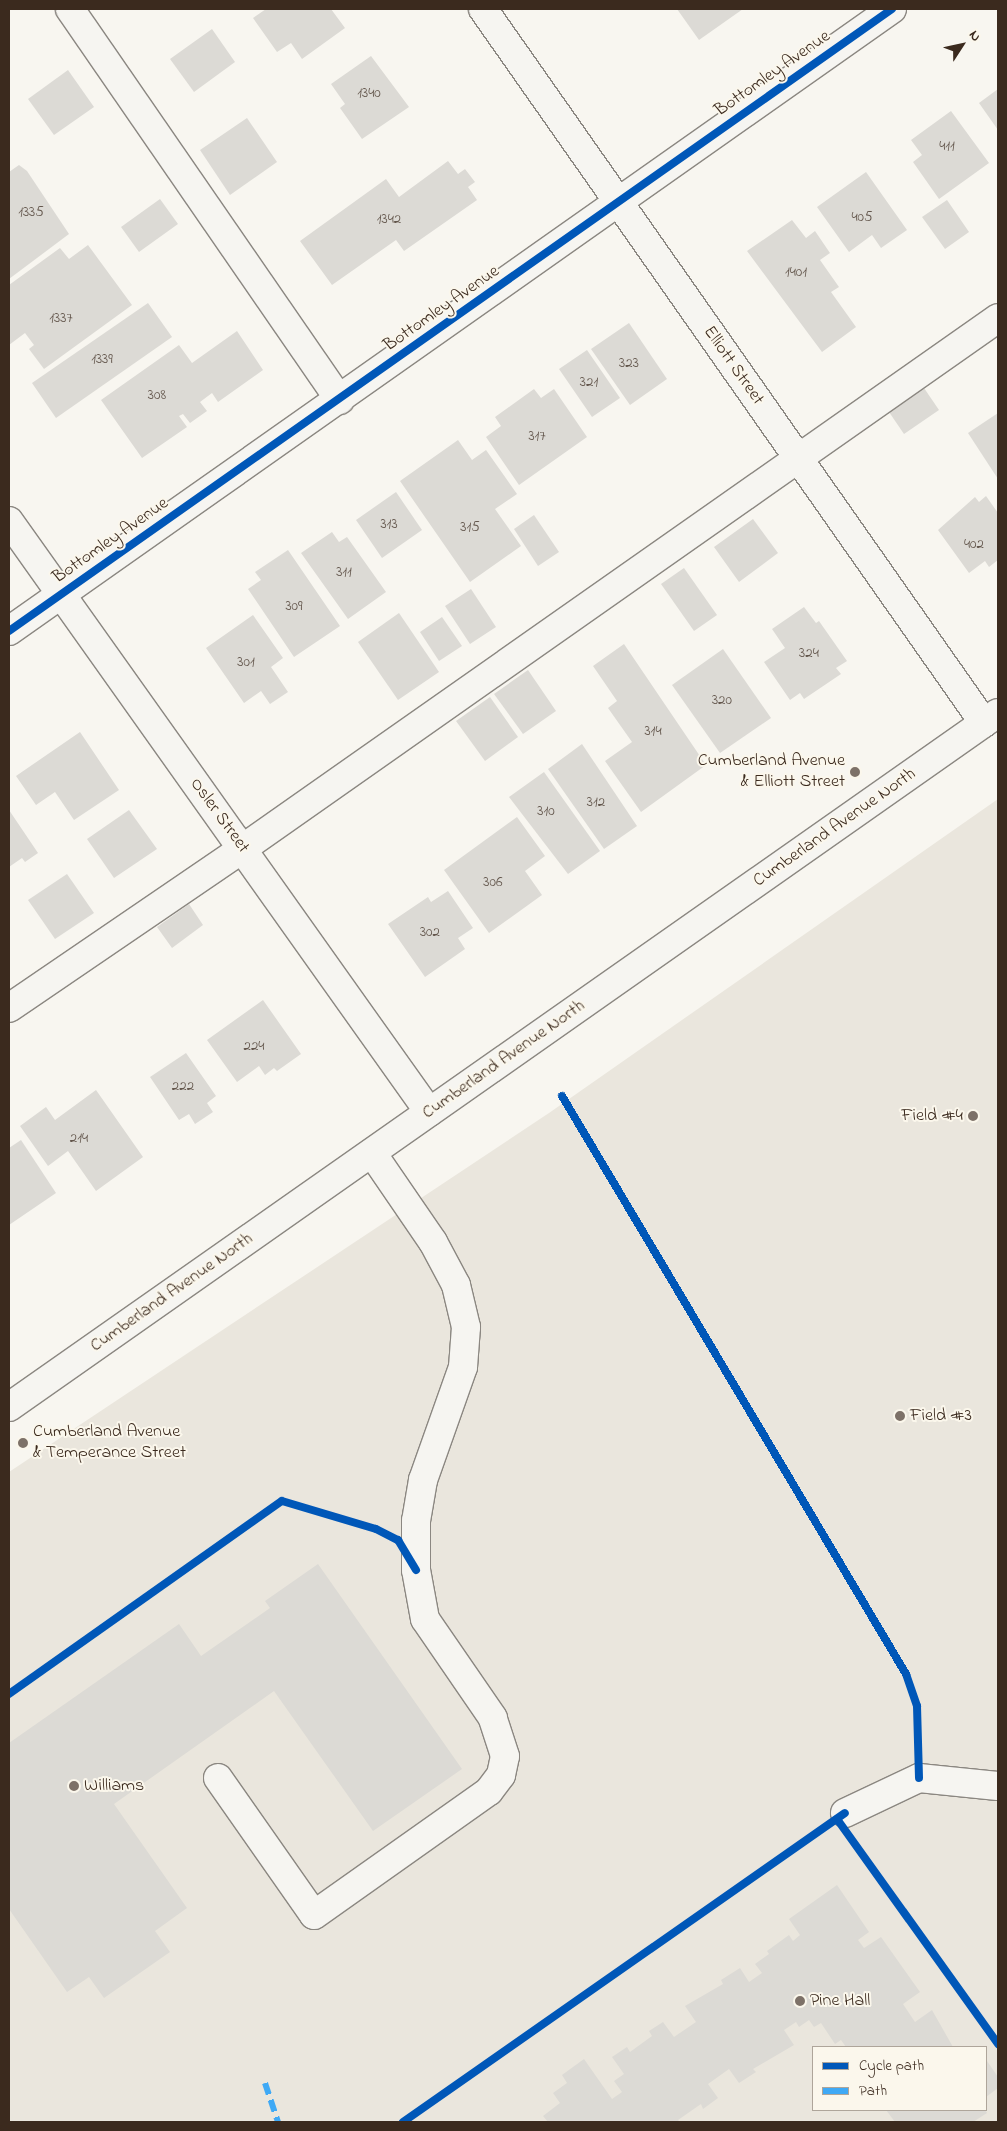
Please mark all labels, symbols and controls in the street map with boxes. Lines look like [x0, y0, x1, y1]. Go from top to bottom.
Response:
north arrow [937, 20, 987, 70]
street label: Bottomley Avenue [711, 26, 835, 122]
text: N [963, 26, 986, 46]
house number: 1340 [357, 85, 381, 103]
house number: 411 [939, 138, 955, 156]
house number: 1335 [18, 204, 44, 222]
house number: 405 [851, 209, 873, 227]
house number: 1342 [377, 211, 401, 229]
street label: Bottomley Avenue [380, 261, 504, 357]
house number: 1401 [785, 264, 807, 282]
house number: 1337 [49, 310, 73, 328]
street label: Elliott Street [698, 322, 768, 410]
house number: 1339 [91, 351, 113, 369]
house number: 323 [619, 355, 639, 373]
house number: 321 [580, 374, 598, 392]
house number: 308 [148, 387, 166, 405]
house number: 317 [528, 428, 546, 446]
street label: Bottomley Avenue [49, 493, 173, 589]
house number: 313 [380, 516, 398, 534]
house number: 315 [460, 519, 480, 537]
house number: 402 [964, 536, 984, 554]
house number: 311 [336, 564, 352, 582]
house number: 309 [285, 598, 303, 616]
house number: 324 [799, 645, 819, 663]
house number: 301 [237, 654, 255, 672]
house number: 320 [712, 692, 732, 710]
house number: 314 [644, 723, 662, 741]
place label: Cumberland Avenue & Elliott Street [698, 751, 845, 794]
street label: Cumberland Avenue North [750, 764, 920, 892]
marker: Cumberland Avenue & Elliott Street [849, 766, 861, 778]
street label: Osler Street [185, 774, 253, 858]
house number: 312 [587, 794, 605, 812]
house number: 310 [537, 803, 555, 821]
house number: 306 [483, 874, 503, 892]
house number: 302 [420, 924, 440, 942]
street label: Cumberland Avenue North [419, 996, 589, 1124]
house number: 224 [243, 1038, 265, 1056]
house number: 222 [172, 1078, 194, 1096]
place label: Field #4 [901, 1105, 963, 1127]
marker: Field #4 [967, 1110, 979, 1122]
house number: 214 [70, 1130, 88, 1148]
street label: Cumberland Avenue North [87, 1229, 257, 1357]
place label: Field #3 [910, 1405, 972, 1427]
marker: Field #3 [894, 1410, 906, 1422]
place label: Cumberland Avenue & Temperance Street [33, 1422, 186, 1465]
marker: Cumberland Avenue & Temperance Street [17, 1437, 29, 1449]
place label: Williams [84, 1775, 144, 1797]
marker: Williams [68, 1780, 80, 1792]
place label: Pine Hall [810, 1990, 870, 2012]
marker: Pine Hall [794, 1995, 806, 2007]
legend [812, 2046, 987, 2111]
text: Cycle path [859, 2055, 924, 2077]
text: Path [859, 2080, 887, 2102]

